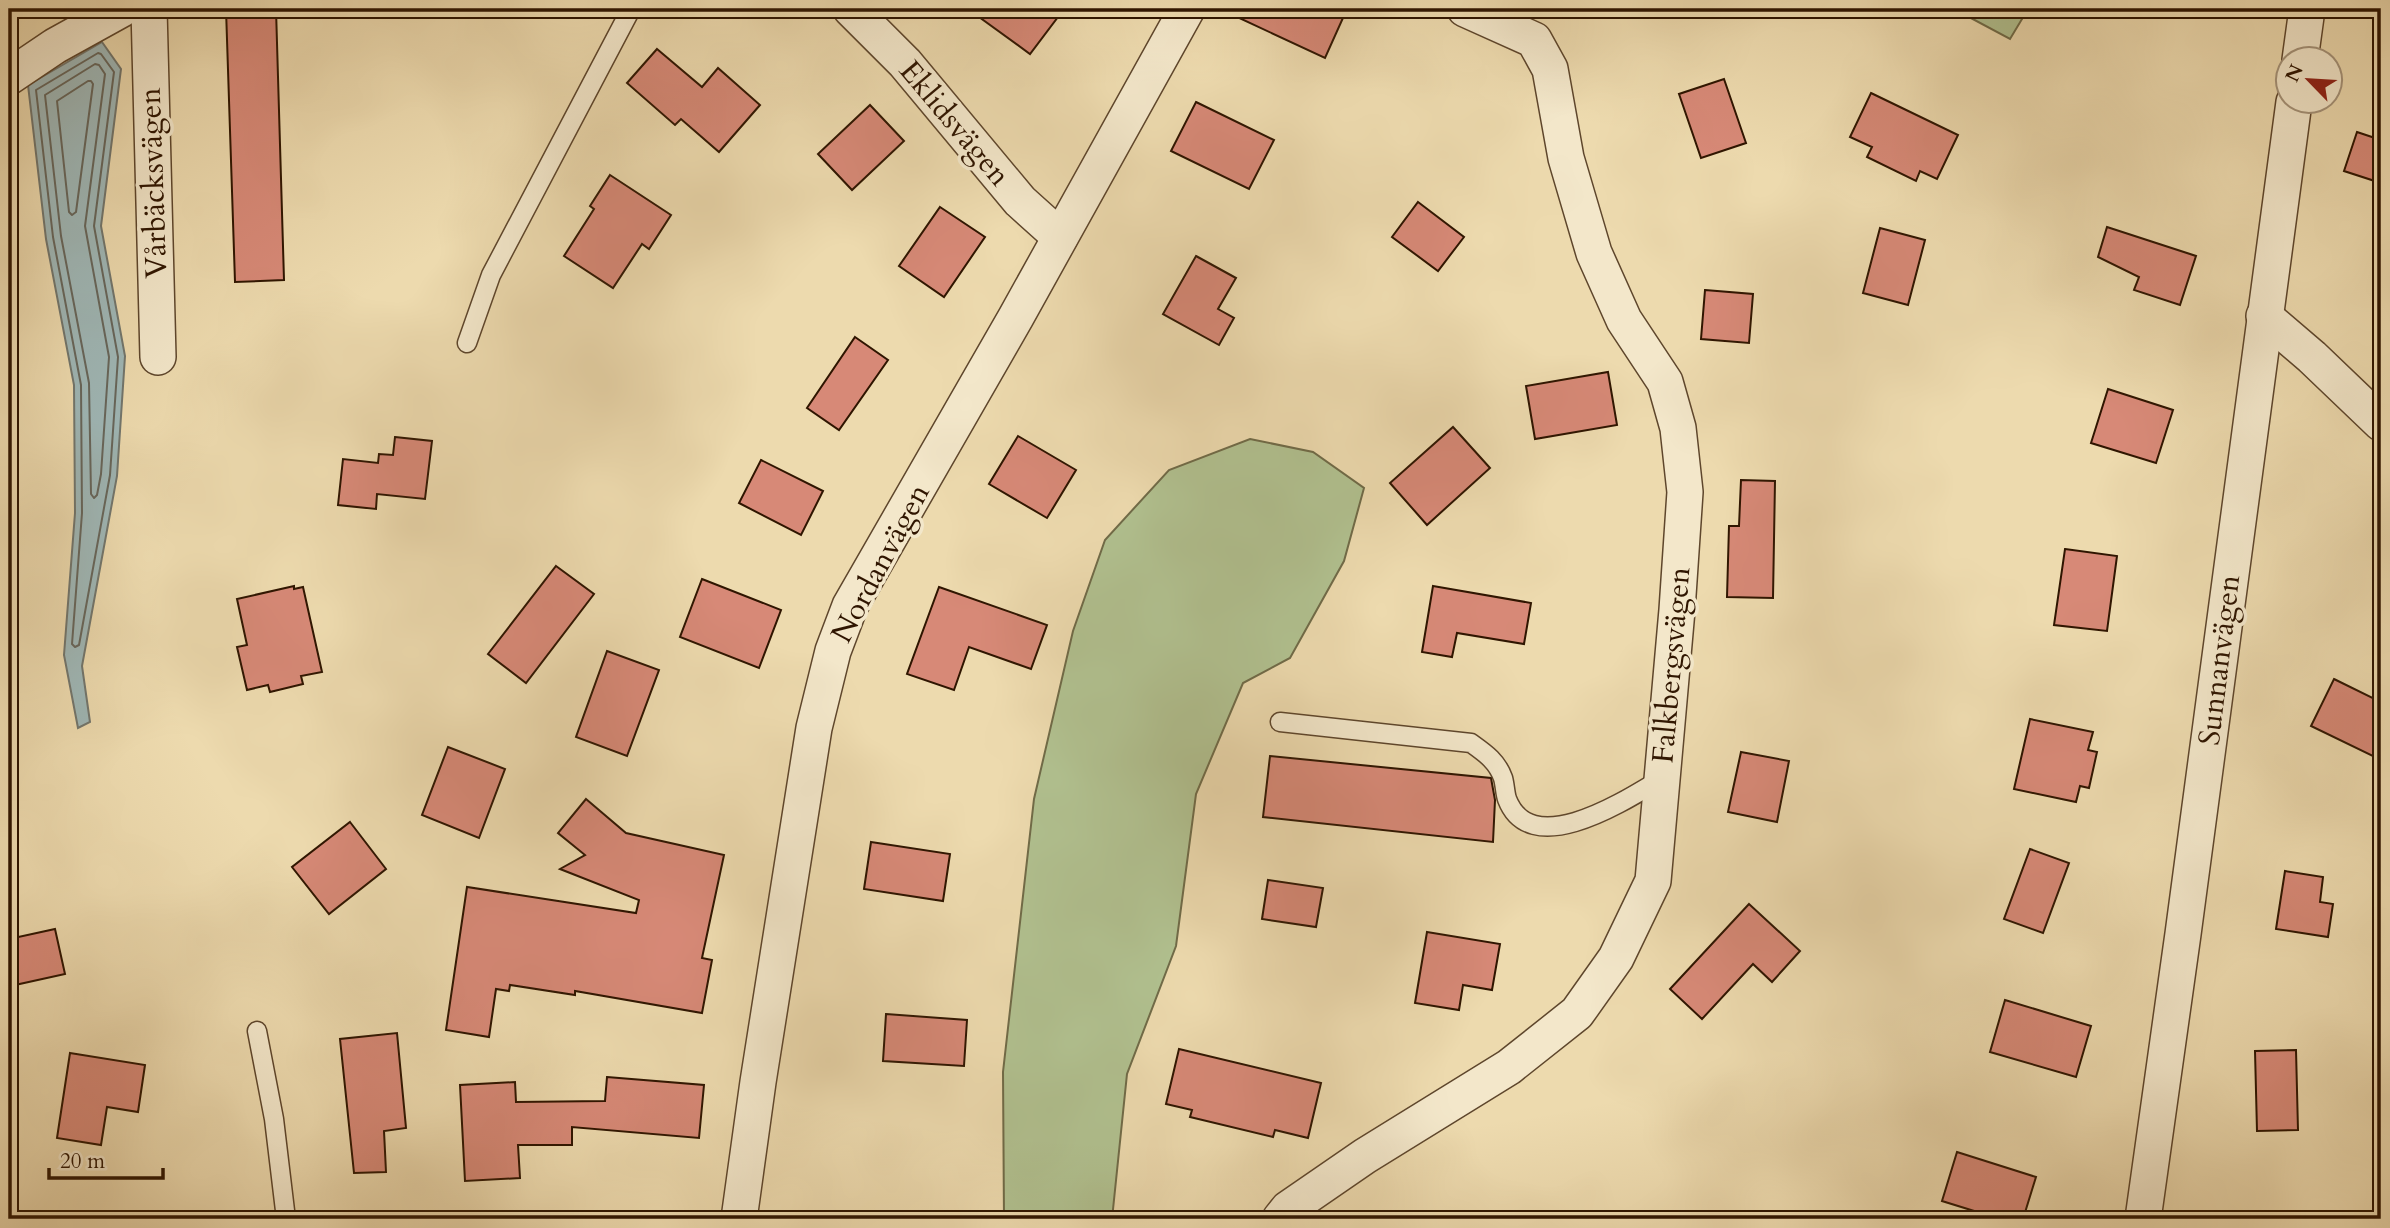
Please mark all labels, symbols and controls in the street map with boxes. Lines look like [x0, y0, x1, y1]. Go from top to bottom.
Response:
north arrow [2274, 46, 2344, 116]
street label: Eklidsvägen [890, 52, 1019, 195]
text: N [2279, 60, 2310, 86]
street label: Vårbäcksvägen [130, 87, 177, 279]
street label: Nordanvägen [821, 477, 940, 650]
street label: Falkbergsvägen [1642, 565, 1701, 765]
street label: Sunnanvägen [2189, 572, 2250, 748]
scale bar [49, 1137, 163, 1181]
text: 20 m [60, 1147, 105, 1176]

